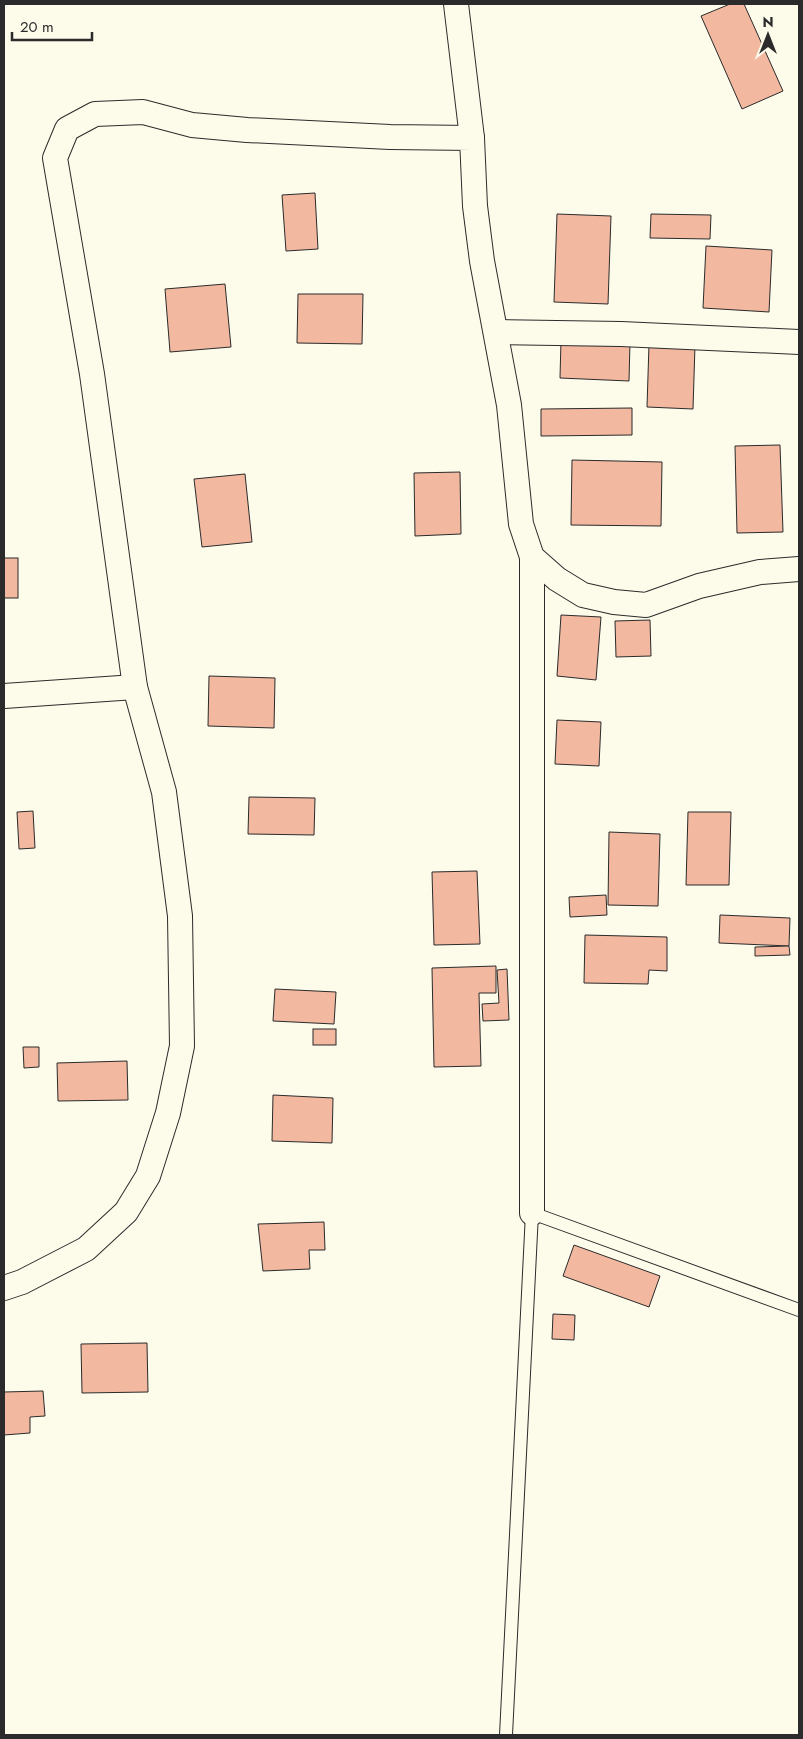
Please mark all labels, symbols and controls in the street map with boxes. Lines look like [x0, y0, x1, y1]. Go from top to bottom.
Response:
scale bar [12, 10, 92, 42]
north arrow [743, 10, 793, 60]
text: N [762, 12, 774, 32]
text: 20 m [20, 16, 54, 38]

